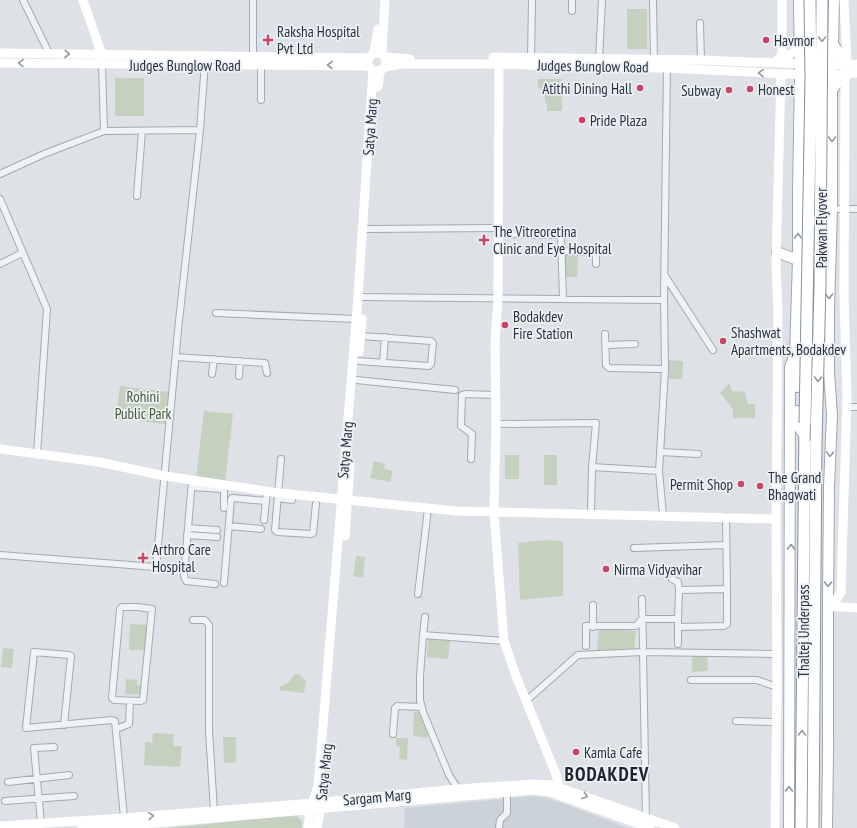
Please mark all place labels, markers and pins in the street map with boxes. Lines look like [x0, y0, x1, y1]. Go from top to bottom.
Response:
place label: Raksha Hospital Pvt Ltd [277, 22, 360, 58]
place label: Havmor [774, 31, 815, 50]
marker: Raksha Hospital Pvt Ltd [262, 34, 274, 46]
marker: Havmor [761, 35, 771, 45]
place label: Atithi Dining Hall [542, 79, 633, 98]
place label: Honest [758, 80, 795, 99]
place label: Subway [681, 81, 721, 100]
marker: Atithi Dining Hall [635, 83, 645, 93]
marker: Honest [745, 84, 755, 94]
marker: Subway [724, 85, 734, 95]
place label: Pride Plaza [590, 111, 647, 130]
marker: Pride Plaza [577, 115, 587, 125]
place label: The Vitreoretina Clinic and Eye Hospital [493, 222, 612, 258]
marker: The Vitreoretina Clinic and Eye Hospital [478, 234, 490, 246]
place label: Bodakdev Fire Station [513, 307, 573, 343]
marker: Bodakdev Fire Station [500, 320, 510, 330]
place label: Shashwat Apartments, Bodakdev [731, 323, 846, 359]
marker: Shashwat Apartments, Bodakdev [718, 336, 728, 346]
place label: The Grand Bhagwati [768, 468, 821, 504]
place label: Permit Shop [670, 475, 733, 494]
marker: Permit Shop [736, 479, 746, 489]
marker: The Grand Bhagwati [755, 481, 765, 491]
place label: Arthro Care Hospital [152, 540, 211, 576]
marker: Arthro Care Hospital [137, 552, 149, 564]
place label: Nirma Vidyavihar [614, 560, 703, 579]
marker: Nirma Vidyavihar [601, 564, 611, 574]
place label: Kamla Cafe [584, 743, 642, 762]
marker: Kamla Cafe [571, 747, 581, 757]

